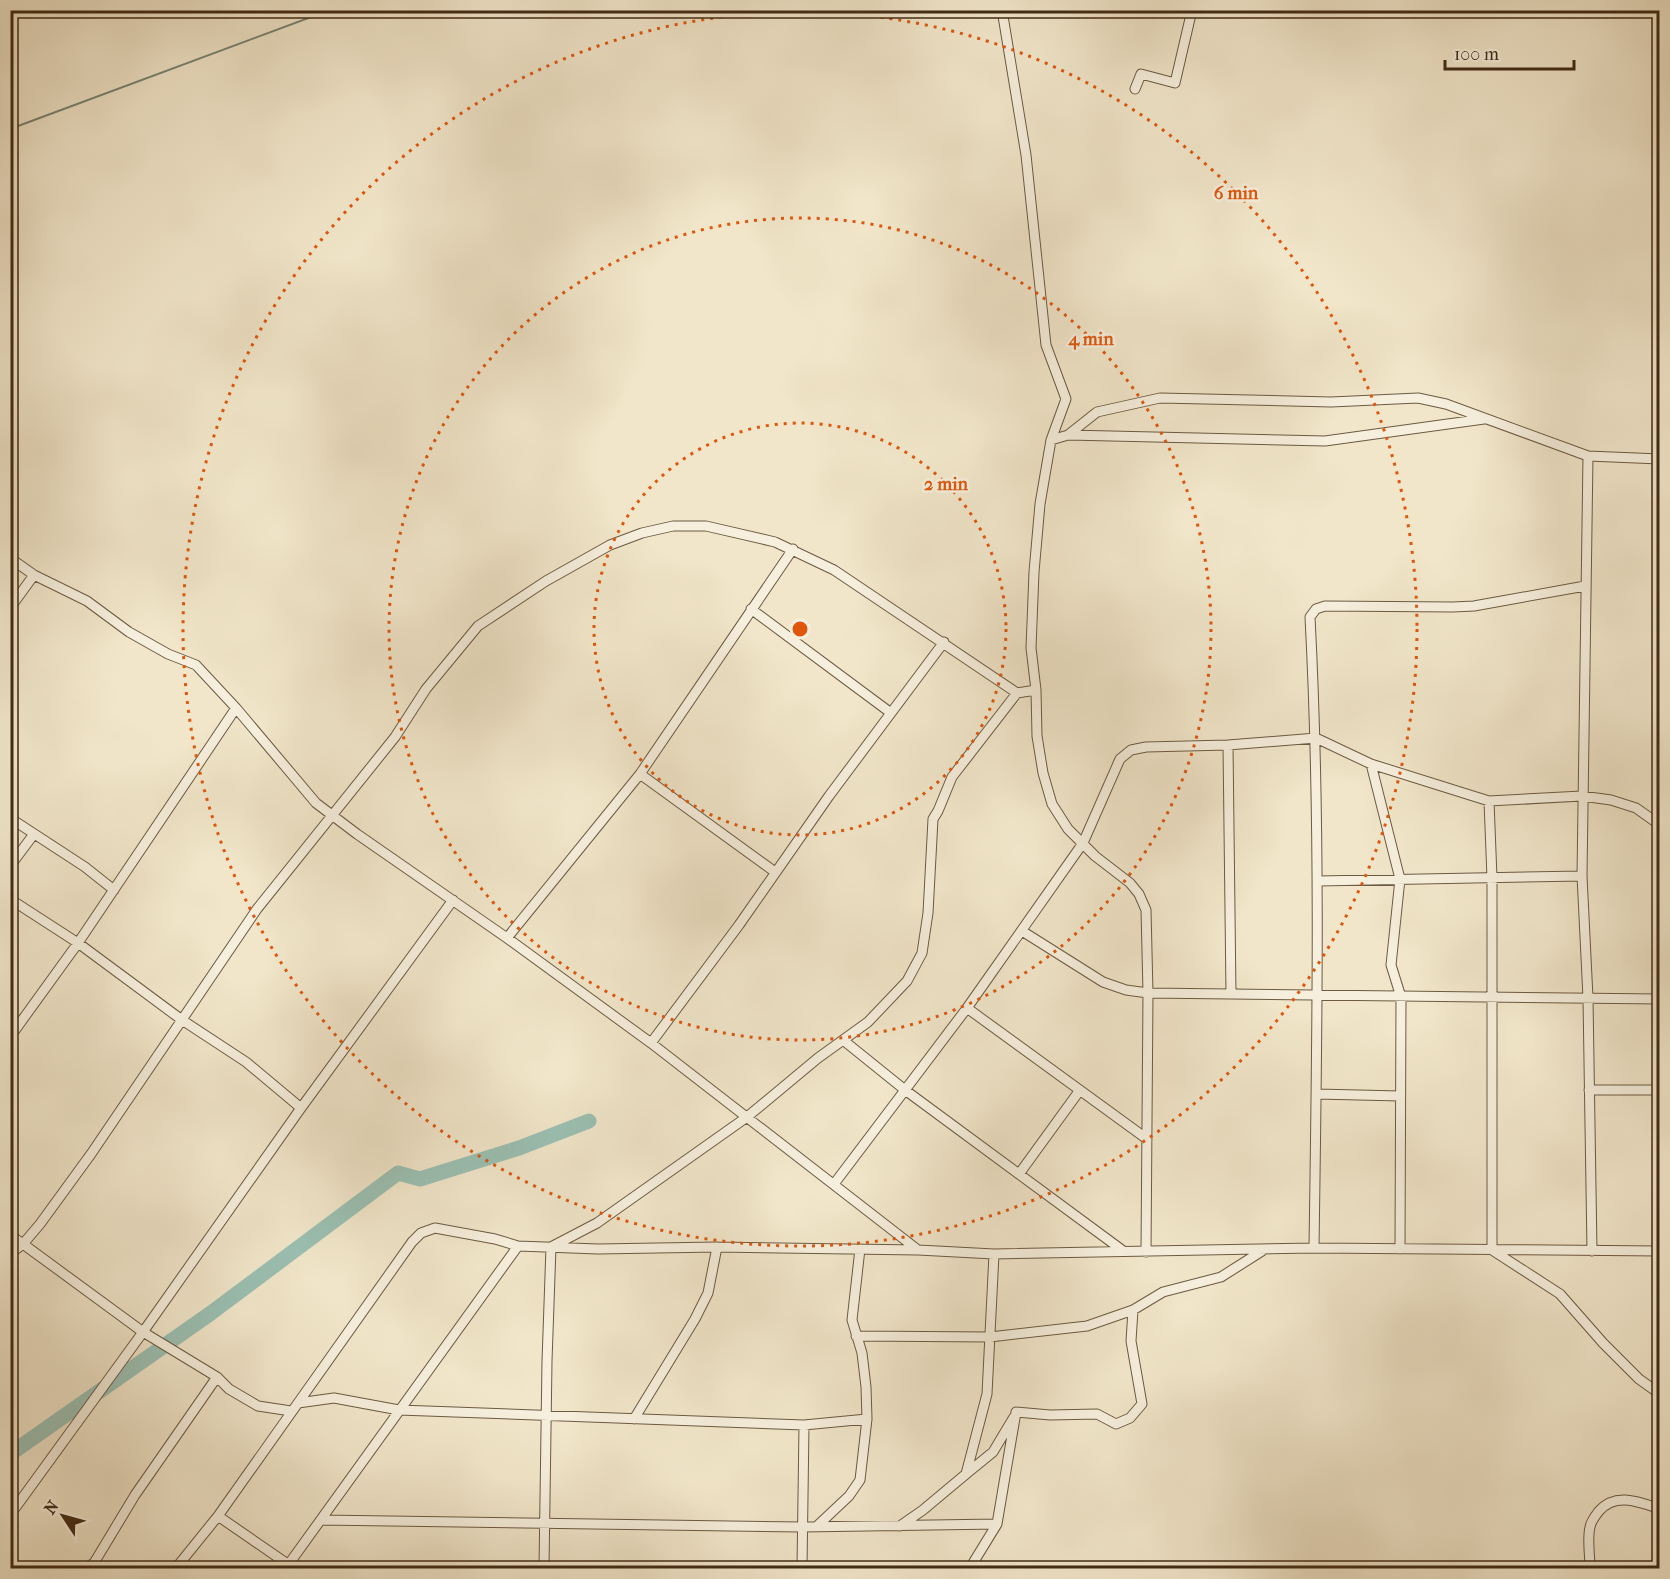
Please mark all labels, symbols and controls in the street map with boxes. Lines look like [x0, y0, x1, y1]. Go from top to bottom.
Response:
scale bar [1445, 33, 1574, 71]
text: 100 m [1454, 44, 1499, 65]
text: 6 min [1214, 183, 1259, 204]
text: 4 min [1067, 329, 1114, 350]
text: 2 min [924, 474, 968, 495]
centre of rings [790, 619, 810, 639]
north arrow [33, 1486, 93, 1546]
text: N [40, 1496, 63, 1518]

